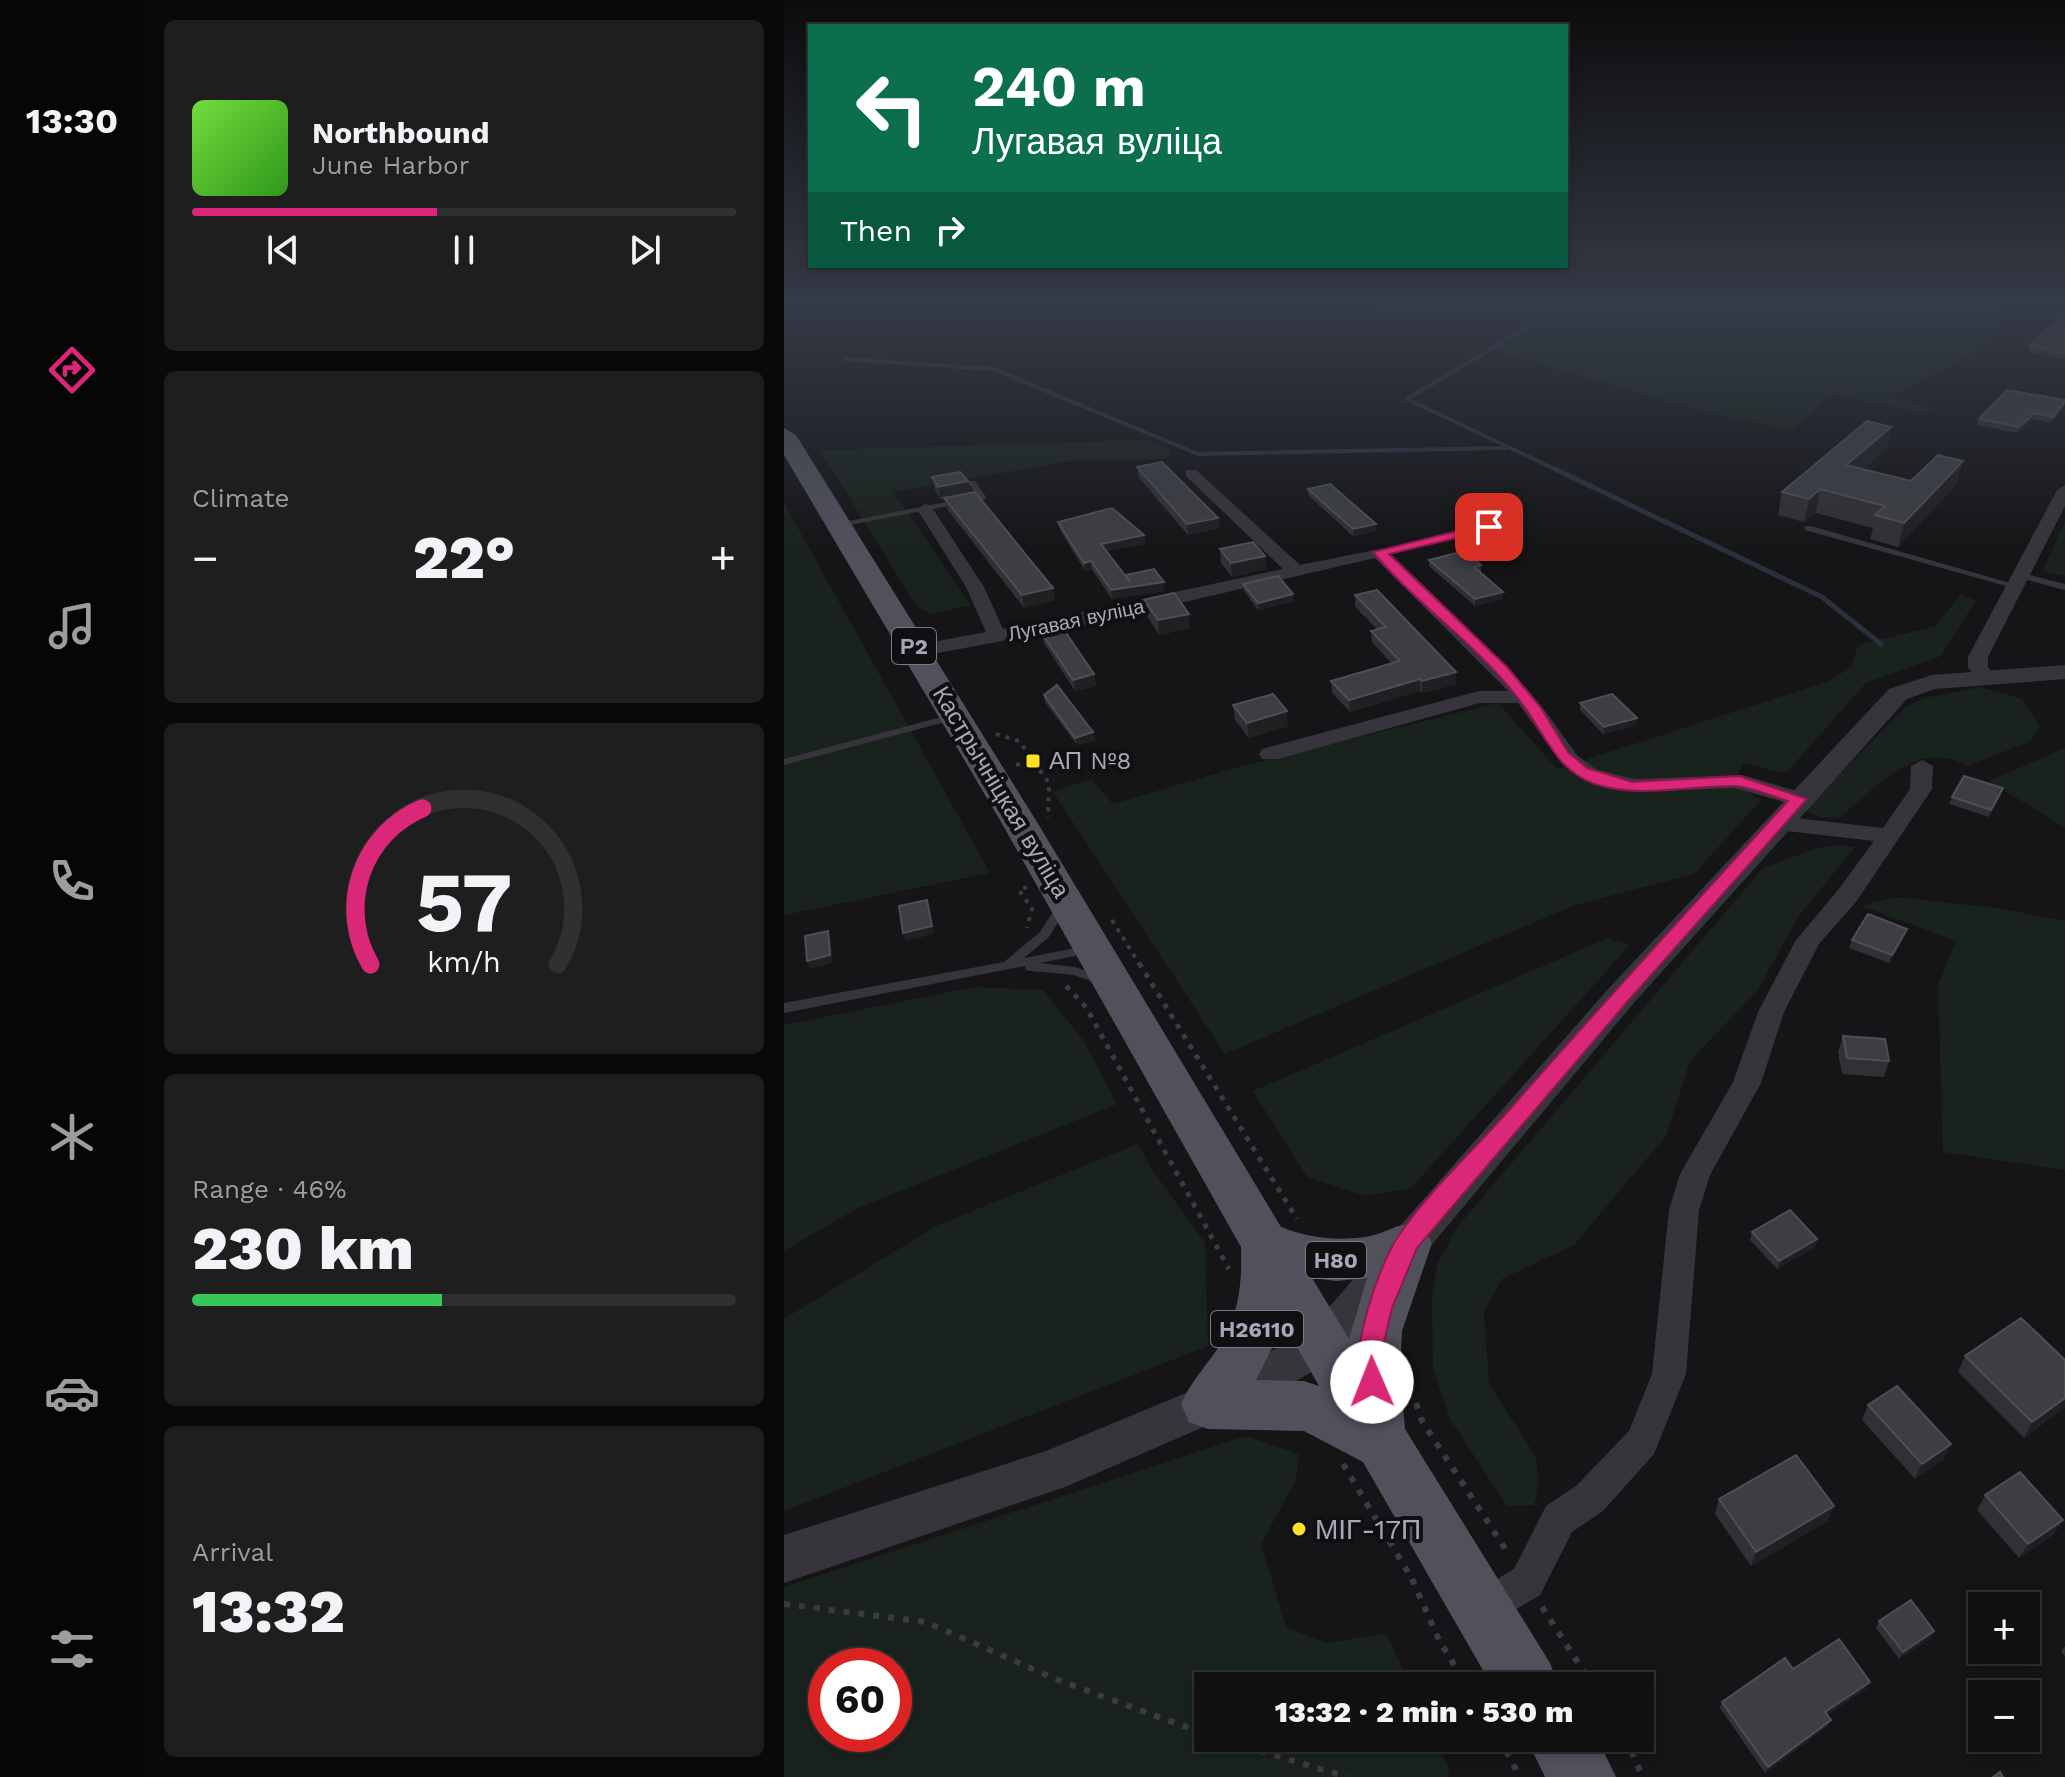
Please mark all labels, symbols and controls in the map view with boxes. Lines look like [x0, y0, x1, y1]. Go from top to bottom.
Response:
text: 240 m [972, 54, 1146, 120]
icon: left [840, 56, 944, 160]
text: 13:30 [26, 100, 118, 142]
text: Northbound [312, 115, 489, 150]
text: Лугавая вуліца [972, 121, 1222, 163]
text: June Harbor [312, 150, 469, 180]
icon: right [928, 208, 972, 252]
text: Then [840, 213, 912, 248]
icon: previous [261, 228, 305, 272]
icon: pause [442, 228, 486, 272]
icon: next [623, 228, 667, 272]
icon: directions [44, 342, 100, 398]
text: Climate [192, 483, 290, 513]
pin [1455, 493, 1523, 561]
icon: arrive [1467, 505, 1511, 549]
text: 22° [413, 522, 515, 593]
text: − [192, 532, 219, 584]
text: + [709, 532, 736, 584]
street label: Лугавая вуліца [1006, 594, 1147, 646]
icon: music [44, 598, 100, 654]
road number: Р2 [892, 628, 936, 664]
street label: Кастрычніцкая вуліца [927, 681, 1076, 903]
place label: АП №8 [1049, 747, 1131, 775]
marker: АП №8 [1024, 752, 1042, 770]
icon: phone [44, 853, 100, 909]
text: 57 [416, 853, 512, 950]
text: km/h [427, 945, 501, 979]
icon: climate [44, 1109, 100, 1165]
text: Range · 46% [192, 1174, 347, 1204]
text: 230 km [192, 1213, 414, 1284]
road number: Н80 [1306, 1242, 1366, 1278]
road number: Н26110 [1211, 1311, 1303, 1347]
position arrow [1330, 1340, 1414, 1424]
icon: car [44, 1365, 100, 1421]
place label: МІГ-17П [1315, 1513, 1421, 1546]
marker: МІГ-17П [1290, 1520, 1308, 1538]
text: Arrival [192, 1537, 273, 1567]
text: 13:32 [192, 1576, 345, 1647]
map controls [1968, 1592, 2040, 1752]
button: + [1968, 1592, 2040, 1664]
icon: filters [44, 1621, 100, 1677]
speed limit sign: 60 [808, 1648, 912, 1752]
button: − [1968, 1680, 2040, 1752]
text: 13:32 · 2 min · 530 m [1275, 1694, 1573, 1729]

